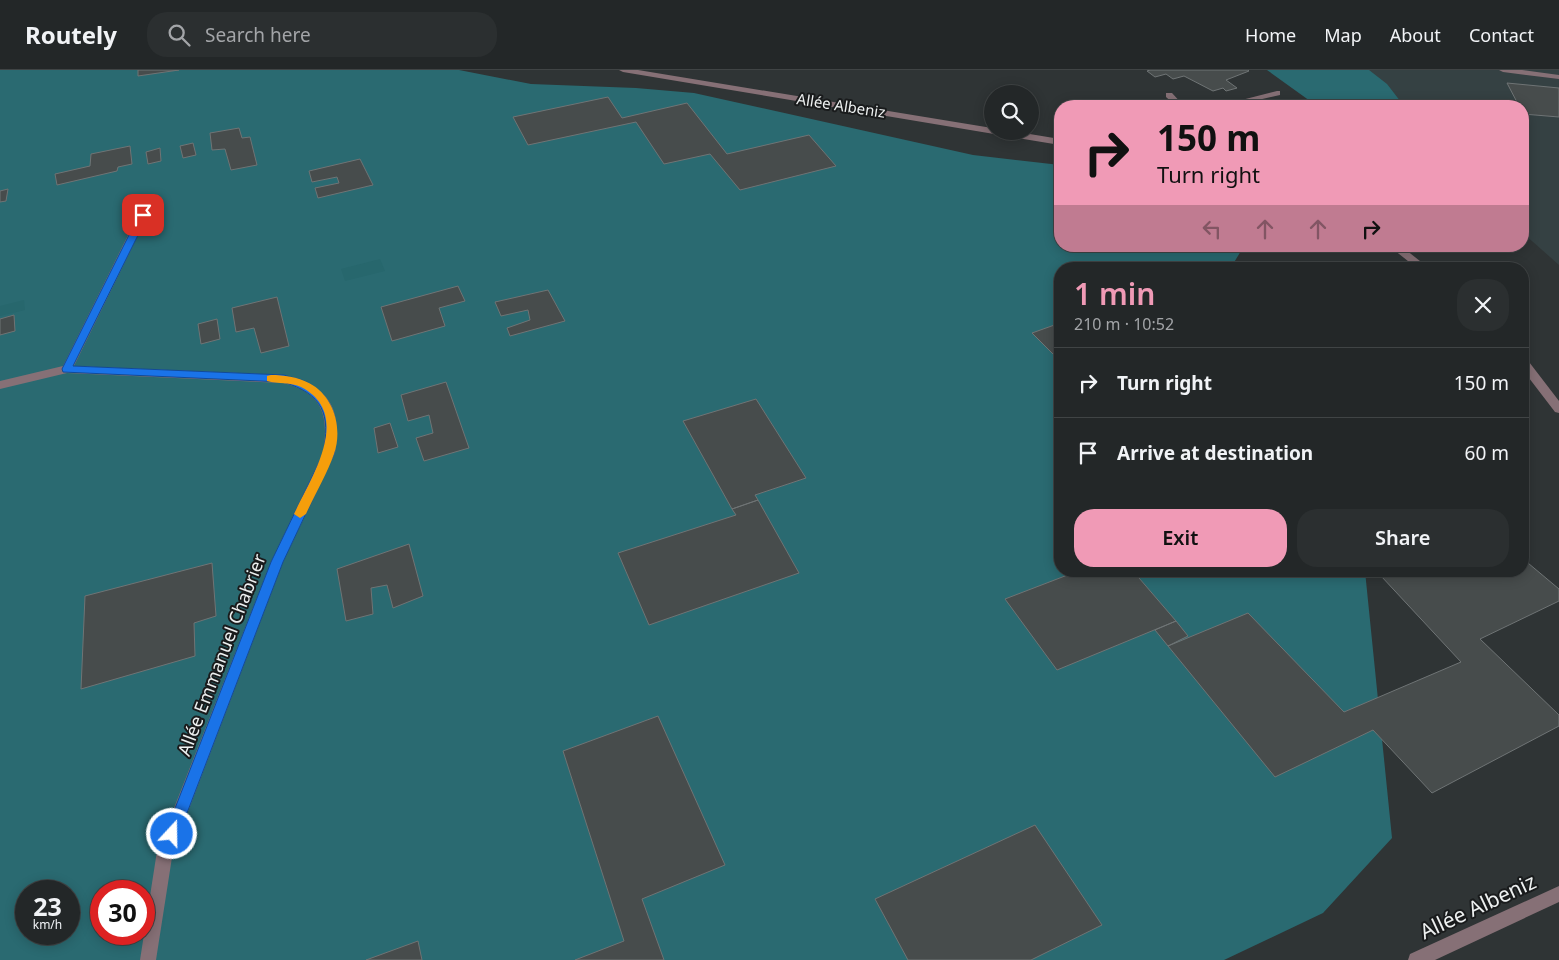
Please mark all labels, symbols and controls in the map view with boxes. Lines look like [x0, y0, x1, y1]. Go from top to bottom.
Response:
search box [147, 12, 497, 57]
text: Routely [25, 18, 117, 51]
icon: search [165, 21, 193, 49]
text: Search here [205, 22, 311, 48]
text: Home [1245, 23, 1296, 47]
text: Map [1324, 23, 1362, 47]
text: About [1390, 23, 1441, 47]
text: Contact [1469, 23, 1534, 47]
map controls [984, 85, 1039, 140]
button: search [984, 85, 1039, 140]
street label: Allée Albeniz [795, 88, 887, 122]
text: 150 m [1157, 114, 1260, 161]
icon: right [1074, 120, 1139, 185]
text: Turn right [1157, 159, 1260, 189]
pin [122, 194, 164, 236]
icon: arrive [129, 201, 157, 229]
icon: left [1198, 215, 1226, 243]
icon: ahead [1251, 215, 1279, 243]
icon: ahead [1304, 215, 1332, 243]
icon: right [1357, 215, 1385, 243]
text: 1 min [1074, 273, 1155, 314]
button: close [1457, 279, 1509, 331]
text: 210 m · 10:52 [1074, 313, 1174, 335]
icon: right [1074, 369, 1102, 397]
text: Turn right [1117, 370, 1212, 396]
text: 150 m [1454, 370, 1509, 396]
icon: arrive [1074, 439, 1102, 467]
text: Arrive at destination [1117, 440, 1313, 466]
text: 60 m [1465, 440, 1509, 466]
button: Exit [1074, 509, 1287, 567]
button: Share [1297, 509, 1509, 567]
street label: Allée Emmanuel Chabrier [171, 550, 271, 759]
position arrow [145, 807, 197, 859]
street label: Allée Albeniz [1415, 867, 1540, 945]
speed limit sign: 30 [90, 880, 155, 945]
text: 23 [33, 889, 62, 923]
text: km/h [33, 916, 62, 933]

